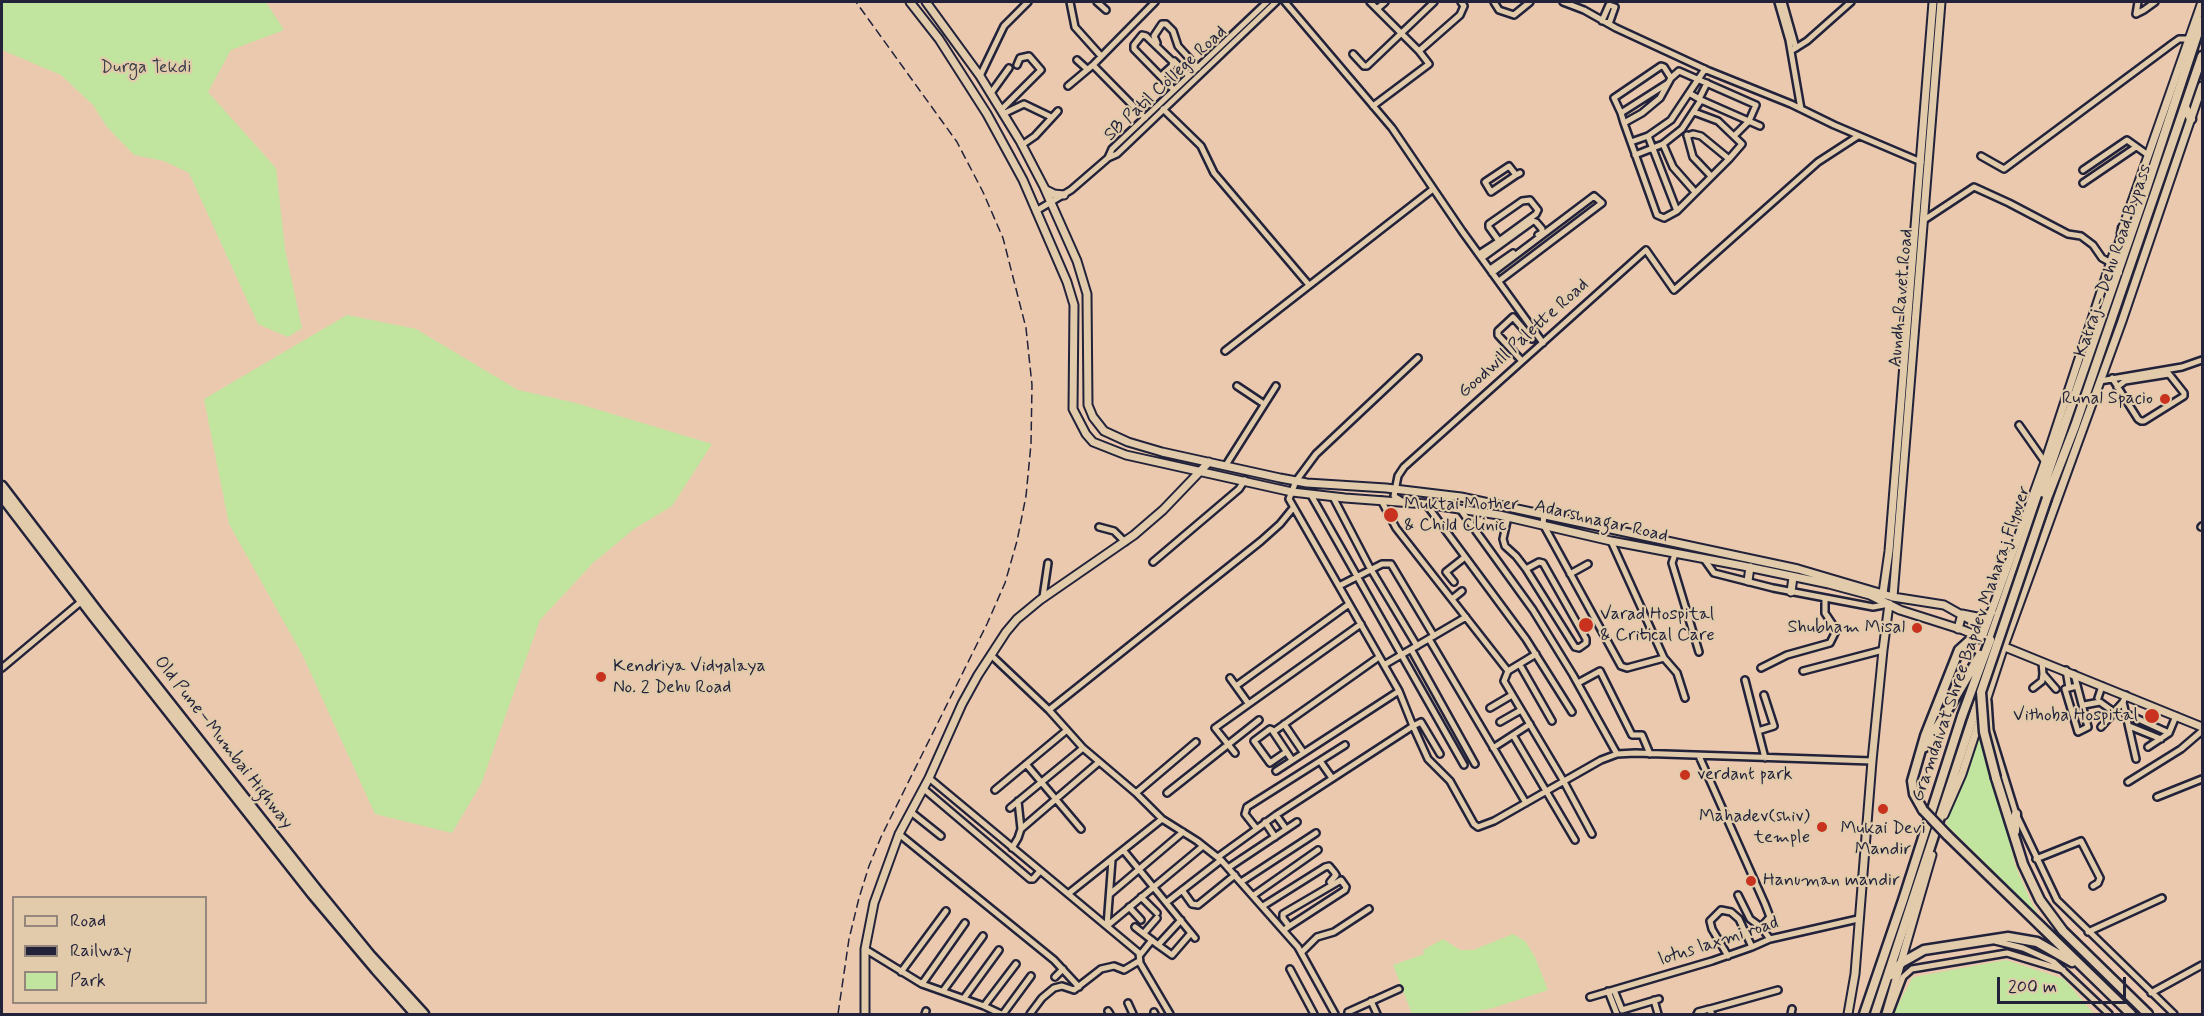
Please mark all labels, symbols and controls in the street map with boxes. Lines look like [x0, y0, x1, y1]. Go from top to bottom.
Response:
street label: SB Patil College Road [1100, 22, 1232, 146]
park label: Durga Tekdi [101, 57, 191, 79]
street label: Katraj - Dehu Road Bypass [2071, 162, 2157, 360]
street label: Aundh-Ravet Road [1885, 228, 1919, 368]
street label: Goodwill Palette Road [1454, 275, 1594, 403]
place label: Runal Spacio [2062, 388, 2153, 410]
marker: Runal Spacio [2158, 392, 2172, 406]
street label: Gramdaivat Shree Bapdev Maharaj Flyover [1908, 483, 2036, 805]
place label: Muktai Mother & Child Clinic [1404, 494, 1519, 536]
street label: Adarshnagar Road [1532, 496, 1670, 548]
marker: Muktai Mother & Child Clinic [1382, 506, 1400, 524]
place label: Varad Hospital & Critical Care [1600, 604, 1715, 646]
marker: Varad Hospital & Critical Care [1577, 616, 1595, 634]
place label: Shubham Misal [1787, 617, 1905, 639]
marker: Shubham Misal [1910, 621, 1924, 635]
street label: Old Pune–Mumbai Highway [149, 652, 297, 834]
place label: Kendriya Vidyalaya No. 2 Dehu Road [613, 656, 766, 698]
marker: Kendriya Vidyalaya No. 2 Dehu Road [594, 670, 608, 684]
place label: Vithoba Hospital [2013, 705, 2138, 727]
marker: Vithoba Hospital [2143, 707, 2161, 725]
place label: verdant park [1697, 764, 1793, 786]
marker: verdant park [1678, 768, 1692, 782]
marker: Mukai Devi Mandir [1876, 802, 1890, 816]
place label: Mahadev(shiv) temple [1699, 806, 1810, 848]
place label: Mukai Devi Mandir [1840, 818, 1926, 860]
marker: Mahadev(shiv) temple [1815, 820, 1829, 834]
place label: Hanuman mandir [1763, 870, 1900, 892]
marker: Hanuman mandir [1744, 874, 1758, 888]
legend [12, 896, 207, 1004]
text: Road [70, 909, 106, 933]
street label: lotus laxmi road [1656, 912, 1782, 972]
text: Railway [70, 939, 132, 963]
scale bar [2000, 965, 2129, 1003]
text: Park [70, 969, 106, 993]
text: 200 m [2008, 975, 2057, 999]

